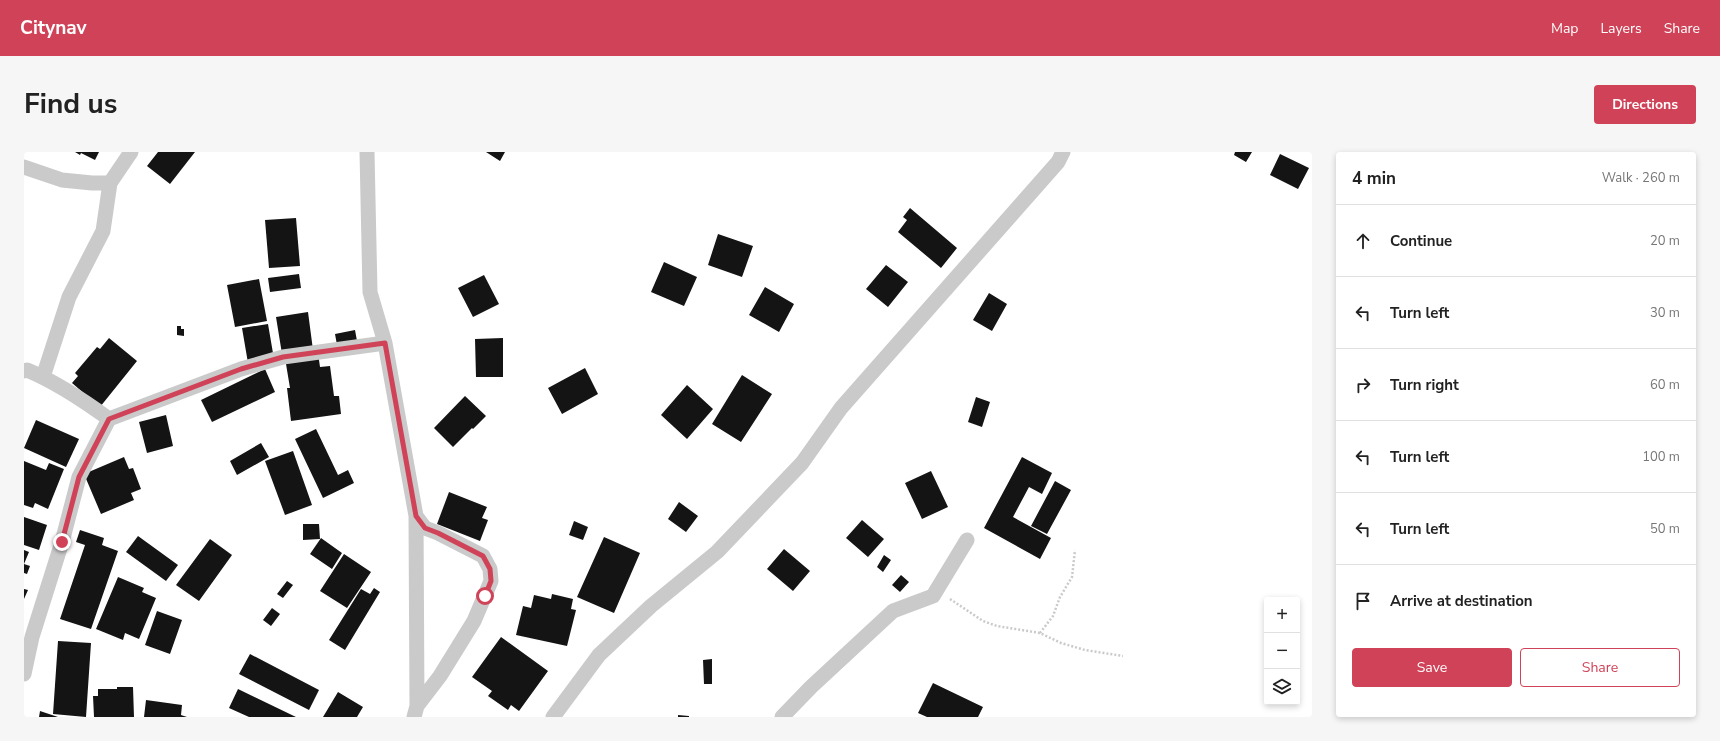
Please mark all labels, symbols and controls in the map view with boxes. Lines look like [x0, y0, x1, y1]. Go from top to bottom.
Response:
text: Citynav [20, 15, 87, 41]
text: Map [1551, 19, 1578, 38]
text: Layers [1600, 19, 1642, 38]
text: Share [1664, 19, 1700, 38]
text: Find us [24, 85, 118, 123]
button: Directions [1594, 85, 1696, 124]
text: 4 min [1352, 167, 1396, 190]
text: Walk · 260 m [1602, 169, 1680, 187]
icon: ahead [1352, 230, 1374, 252]
text: Continue [1390, 231, 1452, 251]
text: 20 m [1650, 232, 1680, 250]
icon: left [1352, 302, 1374, 324]
text: Turn left [1390, 303, 1449, 323]
text: 30 m [1650, 304, 1680, 322]
icon: right [1352, 374, 1374, 396]
text: Turn right [1390, 375, 1459, 395]
text: 60 m [1650, 376, 1680, 394]
icon: left [1352, 446, 1374, 468]
text: Turn left [1390, 447, 1449, 467]
text: 100 m [1642, 448, 1680, 466]
icon: left [1352, 518, 1374, 540]
text: Turn left [1390, 519, 1449, 539]
text: 50 m [1650, 520, 1680, 538]
route end [53, 533, 71, 551]
route start [476, 587, 494, 605]
icon: arrive [1352, 590, 1374, 612]
text: Arrive at destination [1390, 591, 1533, 611]
map controls [1264, 597, 1300, 705]
button: + [1264, 597, 1300, 633]
button: − [1264, 633, 1300, 669]
button: Save [1352, 648, 1512, 687]
button: Share [1520, 648, 1680, 687]
button: layers [1264, 669, 1300, 705]

